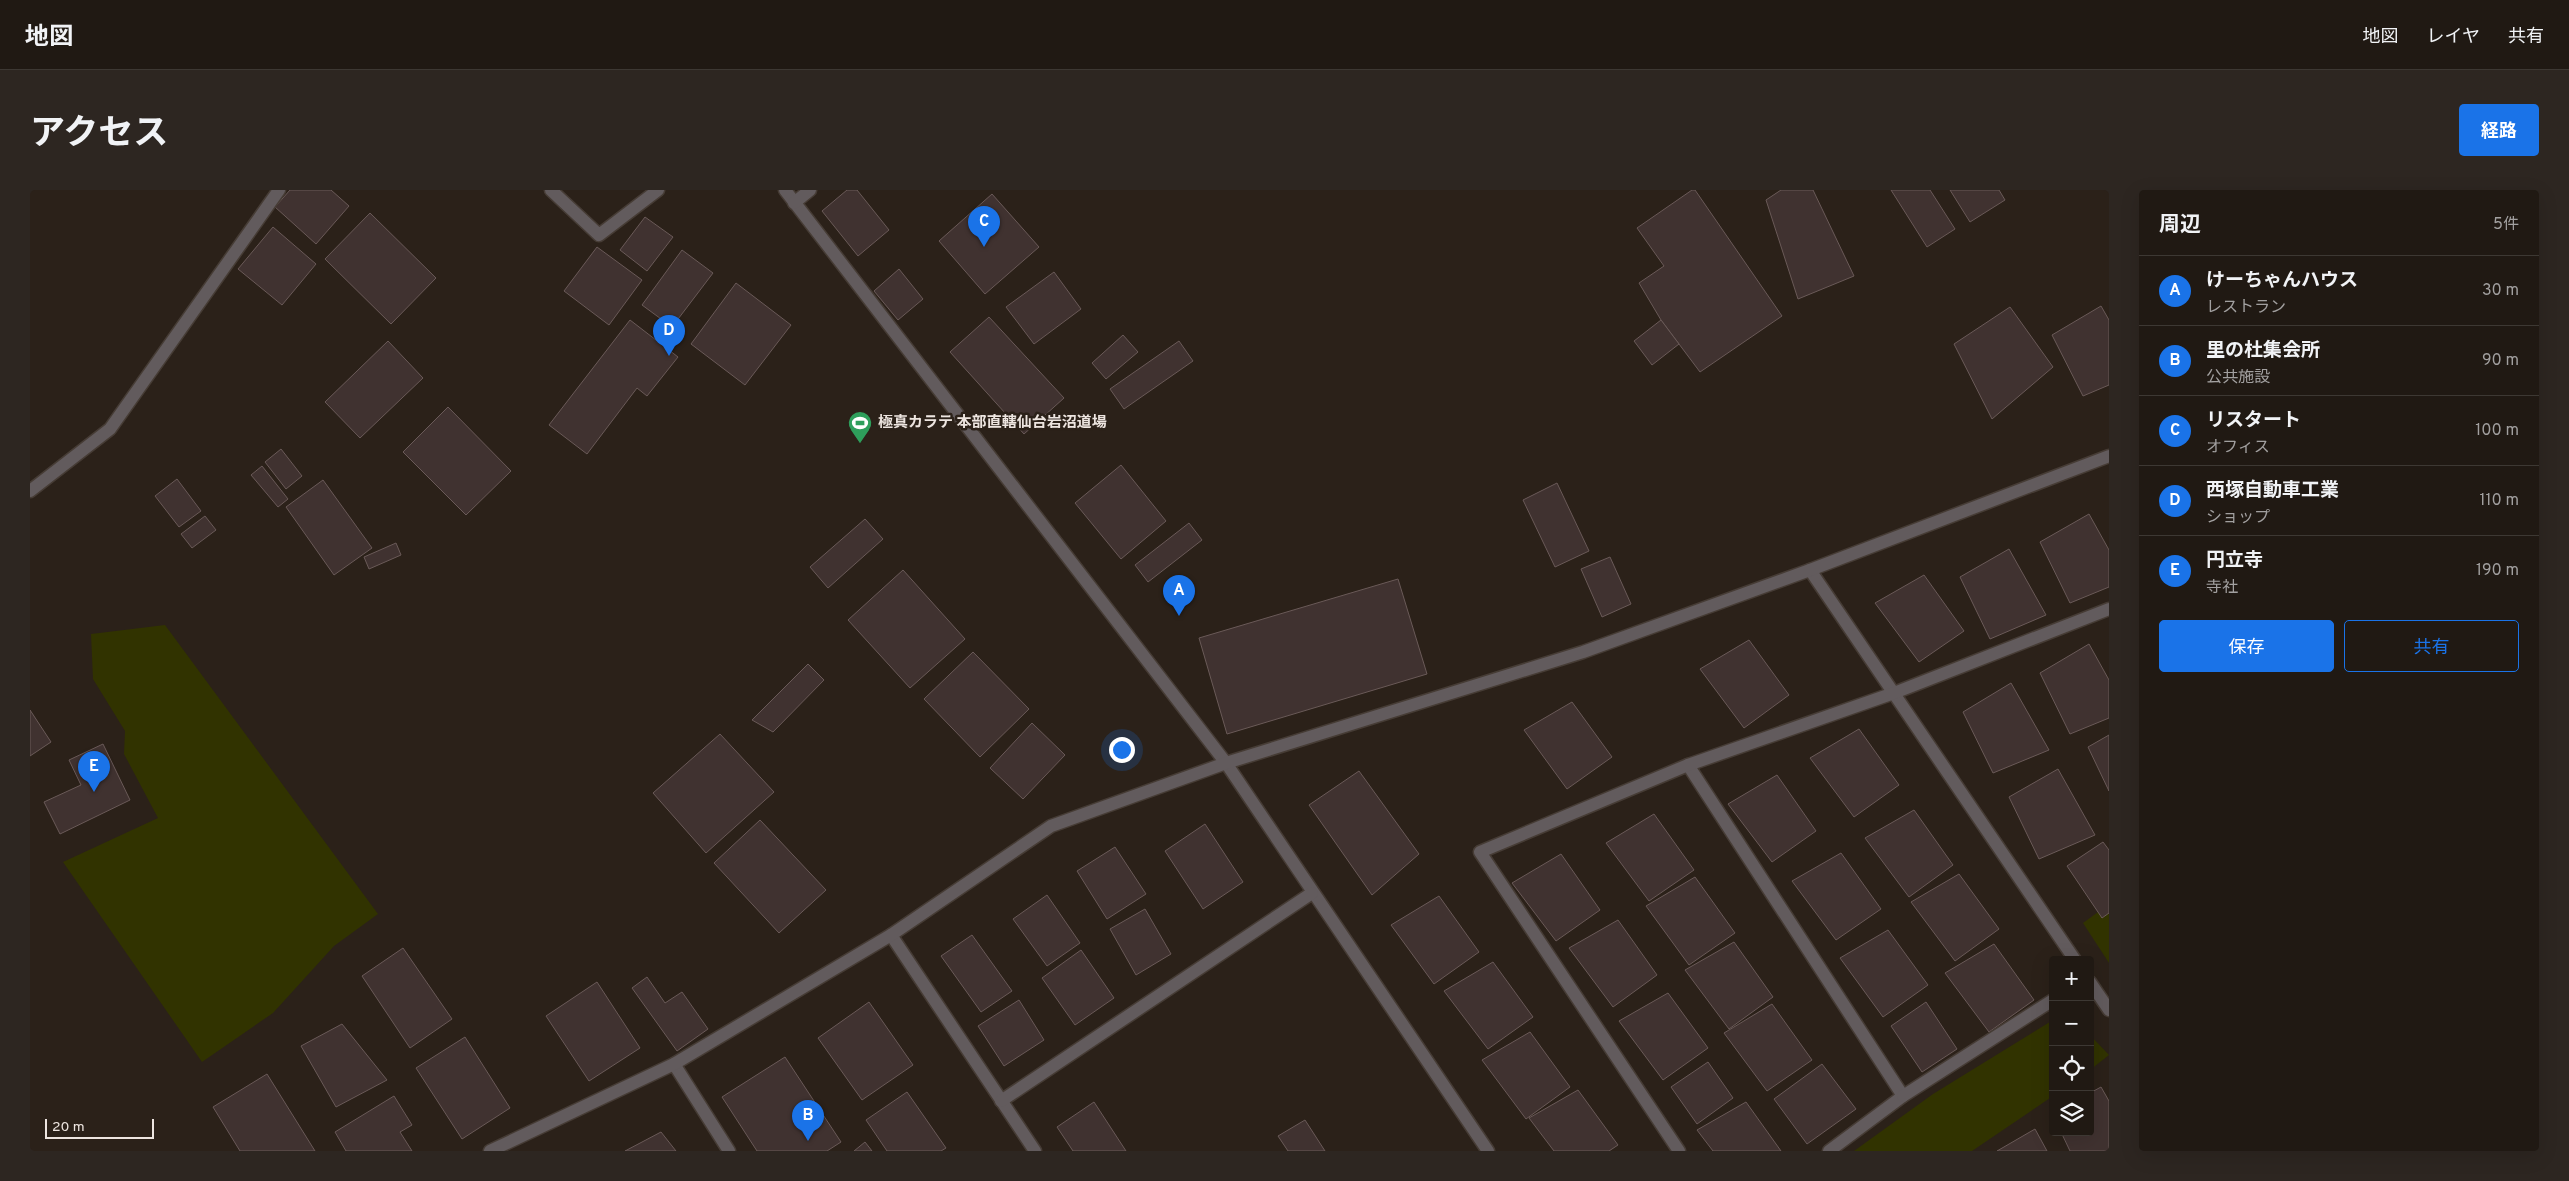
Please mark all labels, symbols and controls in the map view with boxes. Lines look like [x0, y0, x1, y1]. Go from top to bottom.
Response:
text: 地図 [25, 23, 73, 53]
text: 地図 [2363, 26, 2399, 49]
text: レイヤ [2427, 26, 2480, 49]
text: 共有 [2508, 26, 2544, 49]
button: 経路 [2459, 104, 2539, 156]
text: アクセス [30, 113, 168, 157]
pin: C [968, 206, 1000, 247]
text: 周辺 [2159, 212, 2201, 239]
text: 5件 [2493, 215, 2519, 235]
text: けーちゃんハウス [2206, 269, 2358, 293]
text: A [2169, 281, 2181, 301]
text: 30 m [2482, 281, 2519, 301]
text: レストラン [2206, 298, 2286, 318]
pin: D [653, 315, 685, 356]
text: 里の杜集会所 [2206, 339, 2320, 363]
text: B [2169, 351, 2181, 371]
text: 90 m [2482, 351, 2519, 371]
text: 公共施設 [2206, 368, 2270, 388]
text: リスタート [2206, 409, 2301, 433]
sports icon: 極真カラテ 本部直轄仙台岩沼道場 [847, 410, 873, 444]
place label: 極真カラテ 本部直轄仙台岩沼道場 [878, 413, 1107, 433]
text: C [2170, 421, 2180, 441]
text: 100 m [2475, 421, 2519, 441]
text: オフィス [2206, 438, 2270, 458]
text: 西塚自動車工業 [2206, 479, 2339, 503]
text: D [2169, 491, 2181, 511]
text: 110 m [2479, 491, 2519, 511]
text: ショップ [2206, 508, 2270, 528]
text: 円立寺 [2206, 549, 2263, 573]
text: E [2170, 561, 2180, 581]
text: 190 m [2476, 561, 2519, 581]
pin: A [1163, 575, 1195, 616]
text: 寺社 [2206, 578, 2238, 598]
button: 保存 [2159, 620, 2334, 672]
button: 共有 [2344, 620, 2519, 672]
your location [1109, 737, 1135, 763]
pin: E [78, 751, 110, 792]
map controls [2049, 956, 2094, 1136]
button: + [2049, 956, 2094, 1001]
button: − [2049, 1001, 2094, 1046]
button: locate [2049, 1046, 2094, 1091]
button: layers [2049, 1091, 2094, 1136]
pin: B [792, 1100, 824, 1141]
scale bar [45, 1116, 154, 1139]
text: 20 m [52, 1119, 85, 1136]

